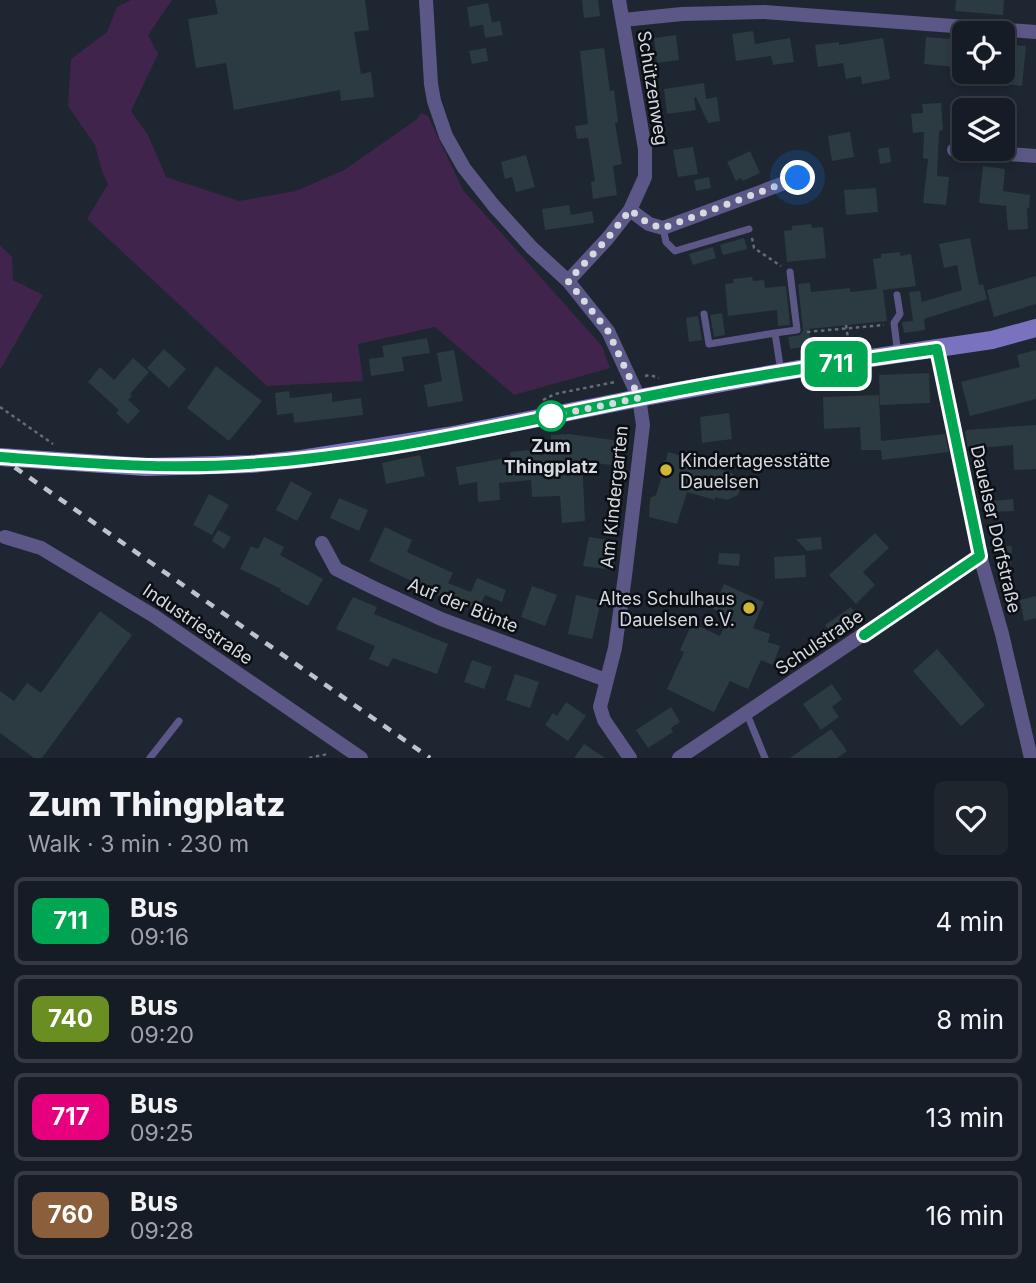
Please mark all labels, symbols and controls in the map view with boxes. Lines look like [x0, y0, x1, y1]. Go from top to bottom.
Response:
map controls [952, 21, 1015, 161]
button: locate [952, 21, 1015, 84]
street label: Schützenweg [634, 29, 672, 147]
button: layers [952, 98, 1015, 161]
your location [780, 160, 815, 195]
line badge: 711 [796, 341, 876, 387]
text: 711 [819, 349, 853, 378]
marker: Zum Thingplatz [536, 401, 566, 431]
street label: Am Kindergarten [596, 424, 632, 570]
place label: Zum Thingplatz [504, 435, 598, 477]
street label: Dauelser Dorfstraße [966, 443, 1026, 615]
place label: Kindertagesstätte Dauelsen [680, 450, 830, 492]
marker: Kindertagesstätte Dauelsen [658, 462, 674, 478]
street label: Auf der Bünte [405, 573, 521, 637]
street label: Industriestraße [139, 579, 257, 669]
place label: Altes Schulhaus Dauelsen e.V. [599, 588, 735, 630]
marker: Altes Schulhaus Dauelsen e.V. [741, 600, 757, 616]
street label: Schulstraße [771, 605, 867, 679]
button: heart [934, 781, 1008, 855]
text: Zum Thingplatz [28, 784, 285, 824]
text: Walk · 3 min · 230 m [28, 830, 249, 858]
text: Bus [130, 892, 178, 923]
text: 711 [53, 906, 88, 935]
text: 4 min [935, 906, 1004, 937]
text: 09:16 [130, 923, 189, 951]
text: Bus [130, 990, 178, 1021]
text: 740 [48, 1004, 93, 1033]
text: 8 min [936, 1004, 1004, 1035]
text: 09:20 [130, 1021, 194, 1049]
text: Bus [130, 1088, 178, 1119]
text: 717 [51, 1102, 90, 1131]
text: 13 min [926, 1102, 1004, 1133]
text: 09:25 [130, 1119, 193, 1147]
text: Bus [130, 1186, 178, 1217]
text: 760 [48, 1200, 93, 1229]
text: 16 min [926, 1200, 1004, 1231]
text: 09:28 [130, 1217, 194, 1245]

